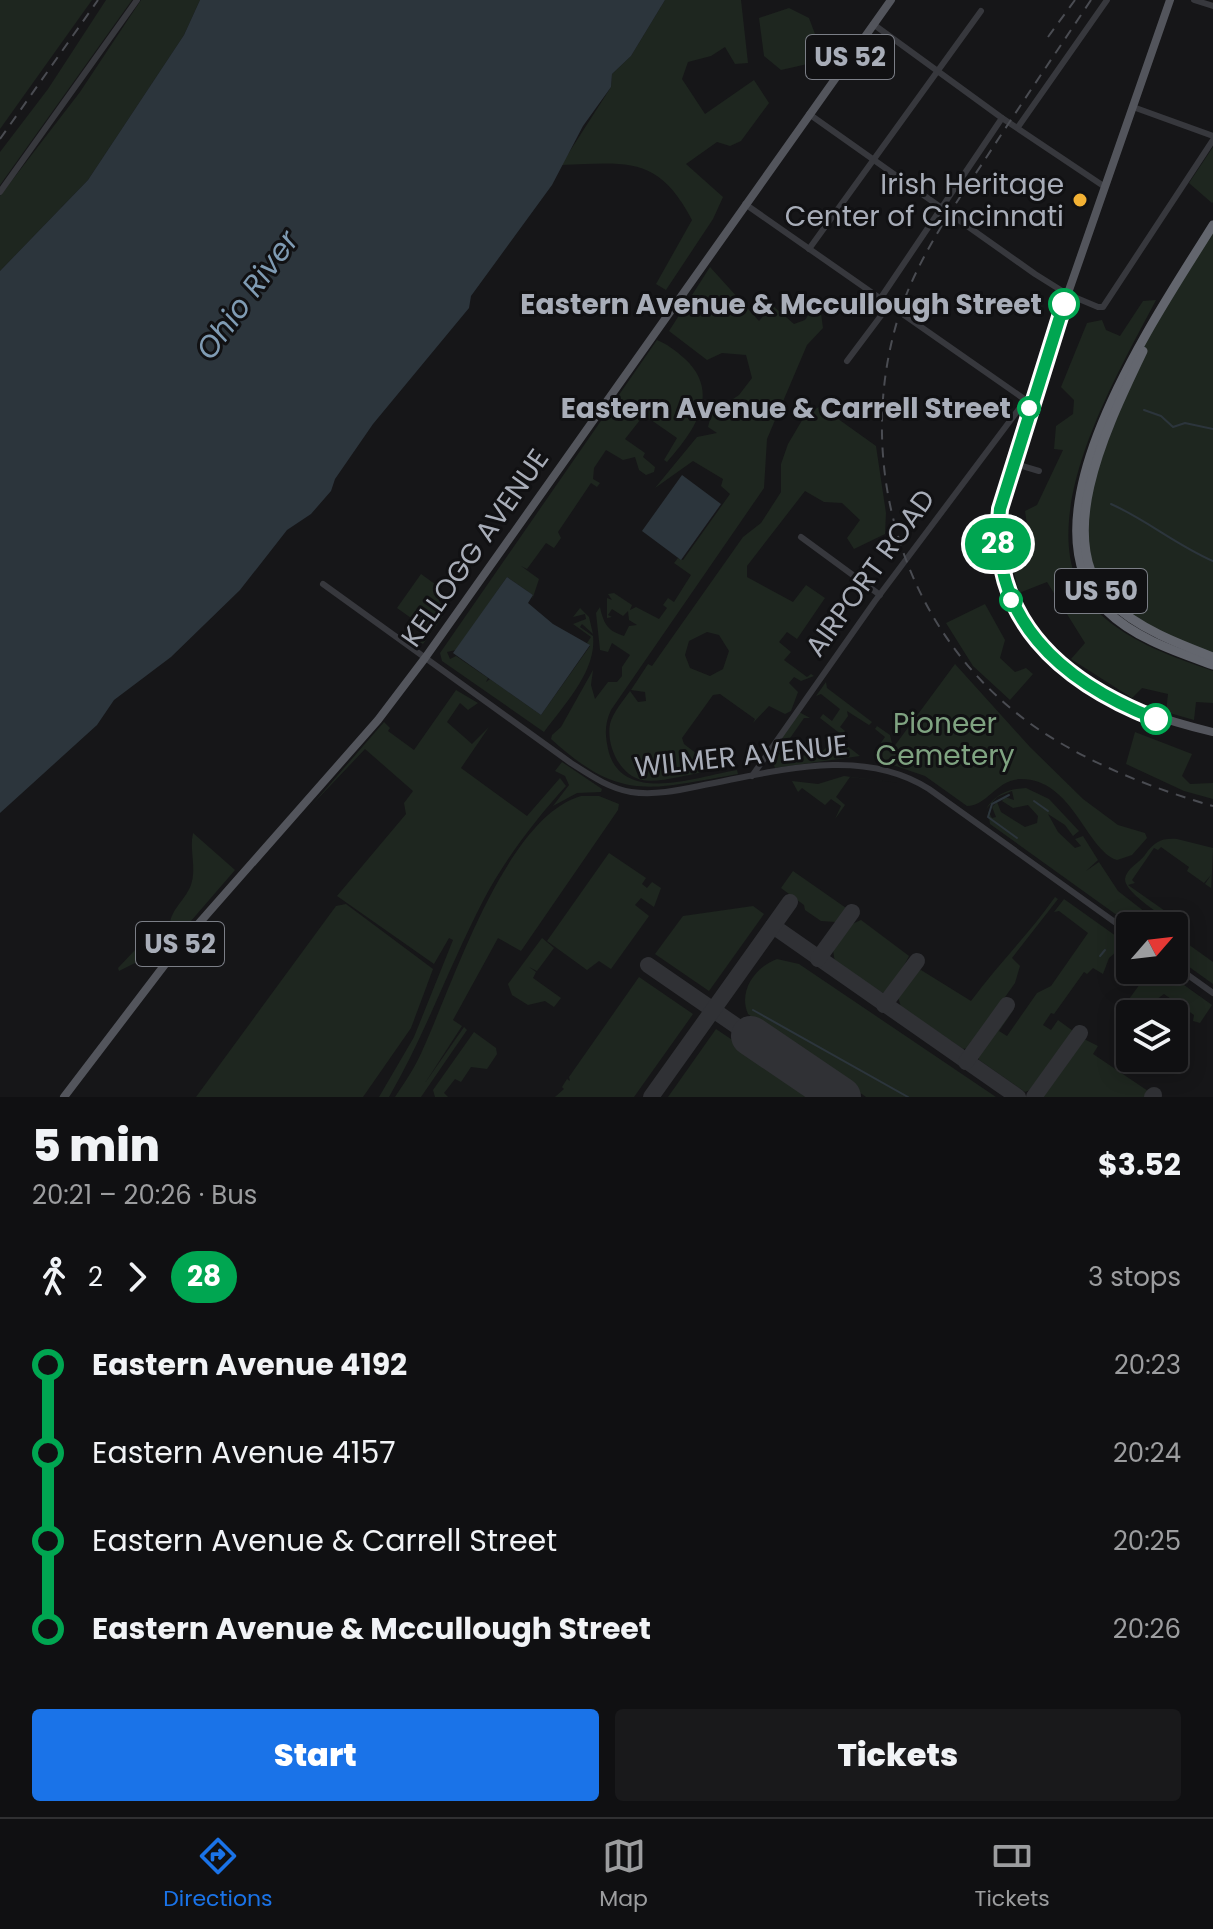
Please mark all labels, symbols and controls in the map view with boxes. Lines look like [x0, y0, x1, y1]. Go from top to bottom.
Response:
road number: US 52 [806, 35, 894, 79]
place label: Irish Heritage Center of Cincinnati [785, 165, 1064, 236]
marker: Irish Heritage Center of Cincinnati [1071, 191, 1089, 209]
water label: Ohio River [185, 221, 309, 369]
place label: Eastern Avenue & Mccullough Street [520, 285, 1042, 324]
marker: Eastern Avenue & Mccullough Street [1049, 289, 1079, 319]
place label: Eastern Avenue & Carrell Street [561, 389, 1011, 428]
marker: Eastern Avenue & Carrell Street [1018, 397, 1040, 419]
street label: KELLOGG AVENUE [392, 441, 558, 655]
street label: AIRPORT ROAD [796, 481, 944, 665]
line badge: 28 [962, 518, 1034, 570]
text: 28 [981, 524, 1015, 563]
road number: US 50 [1055, 569, 1147, 613]
unlabelled marker [1000, 589, 1022, 611]
park label: Pioneer Cemetery [876, 704, 1015, 775]
unlabelled marker [1141, 704, 1171, 734]
street label: WILMER AVENUE [632, 725, 850, 787]
north arrow [1116, 912, 1188, 984]
map controls [1116, 912, 1188, 1072]
road number: US 52 [136, 922, 224, 966]
button: layers [1116, 1000, 1188, 1072]
text: 5 min [32, 1115, 160, 1176]
text: $3.52 [1098, 1143, 1181, 1186]
text: 20:21 – 20:26 · Bus [32, 1177, 257, 1213]
icon: walk [32, 1255, 76, 1299]
icon: forward [115, 1255, 159, 1299]
text: 28 [187, 1257, 221, 1296]
text: 2 [88, 1259, 103, 1295]
text: 3 stops [1088, 1259, 1181, 1295]
text: Eastern Avenue 4192 [92, 1343, 407, 1386]
text: 20:23 [1114, 1347, 1181, 1383]
text: Eastern Avenue 4157 [92, 1431, 396, 1474]
text: 20:24 [1113, 1435, 1181, 1471]
text: Eastern Avenue & Carrell Street [92, 1519, 557, 1562]
text: 20:25 [1113, 1523, 1181, 1559]
text: Eastern Avenue & Mccullough Street [92, 1607, 651, 1650]
text: 20:26 [1113, 1611, 1181, 1647]
button: Start [32, 1709, 599, 1801]
button: Tickets [615, 1709, 1181, 1801]
tab: Directions [163, 1834, 273, 1915]
tab: Map [599, 1834, 648, 1915]
tab: Tickets [975, 1834, 1050, 1915]

